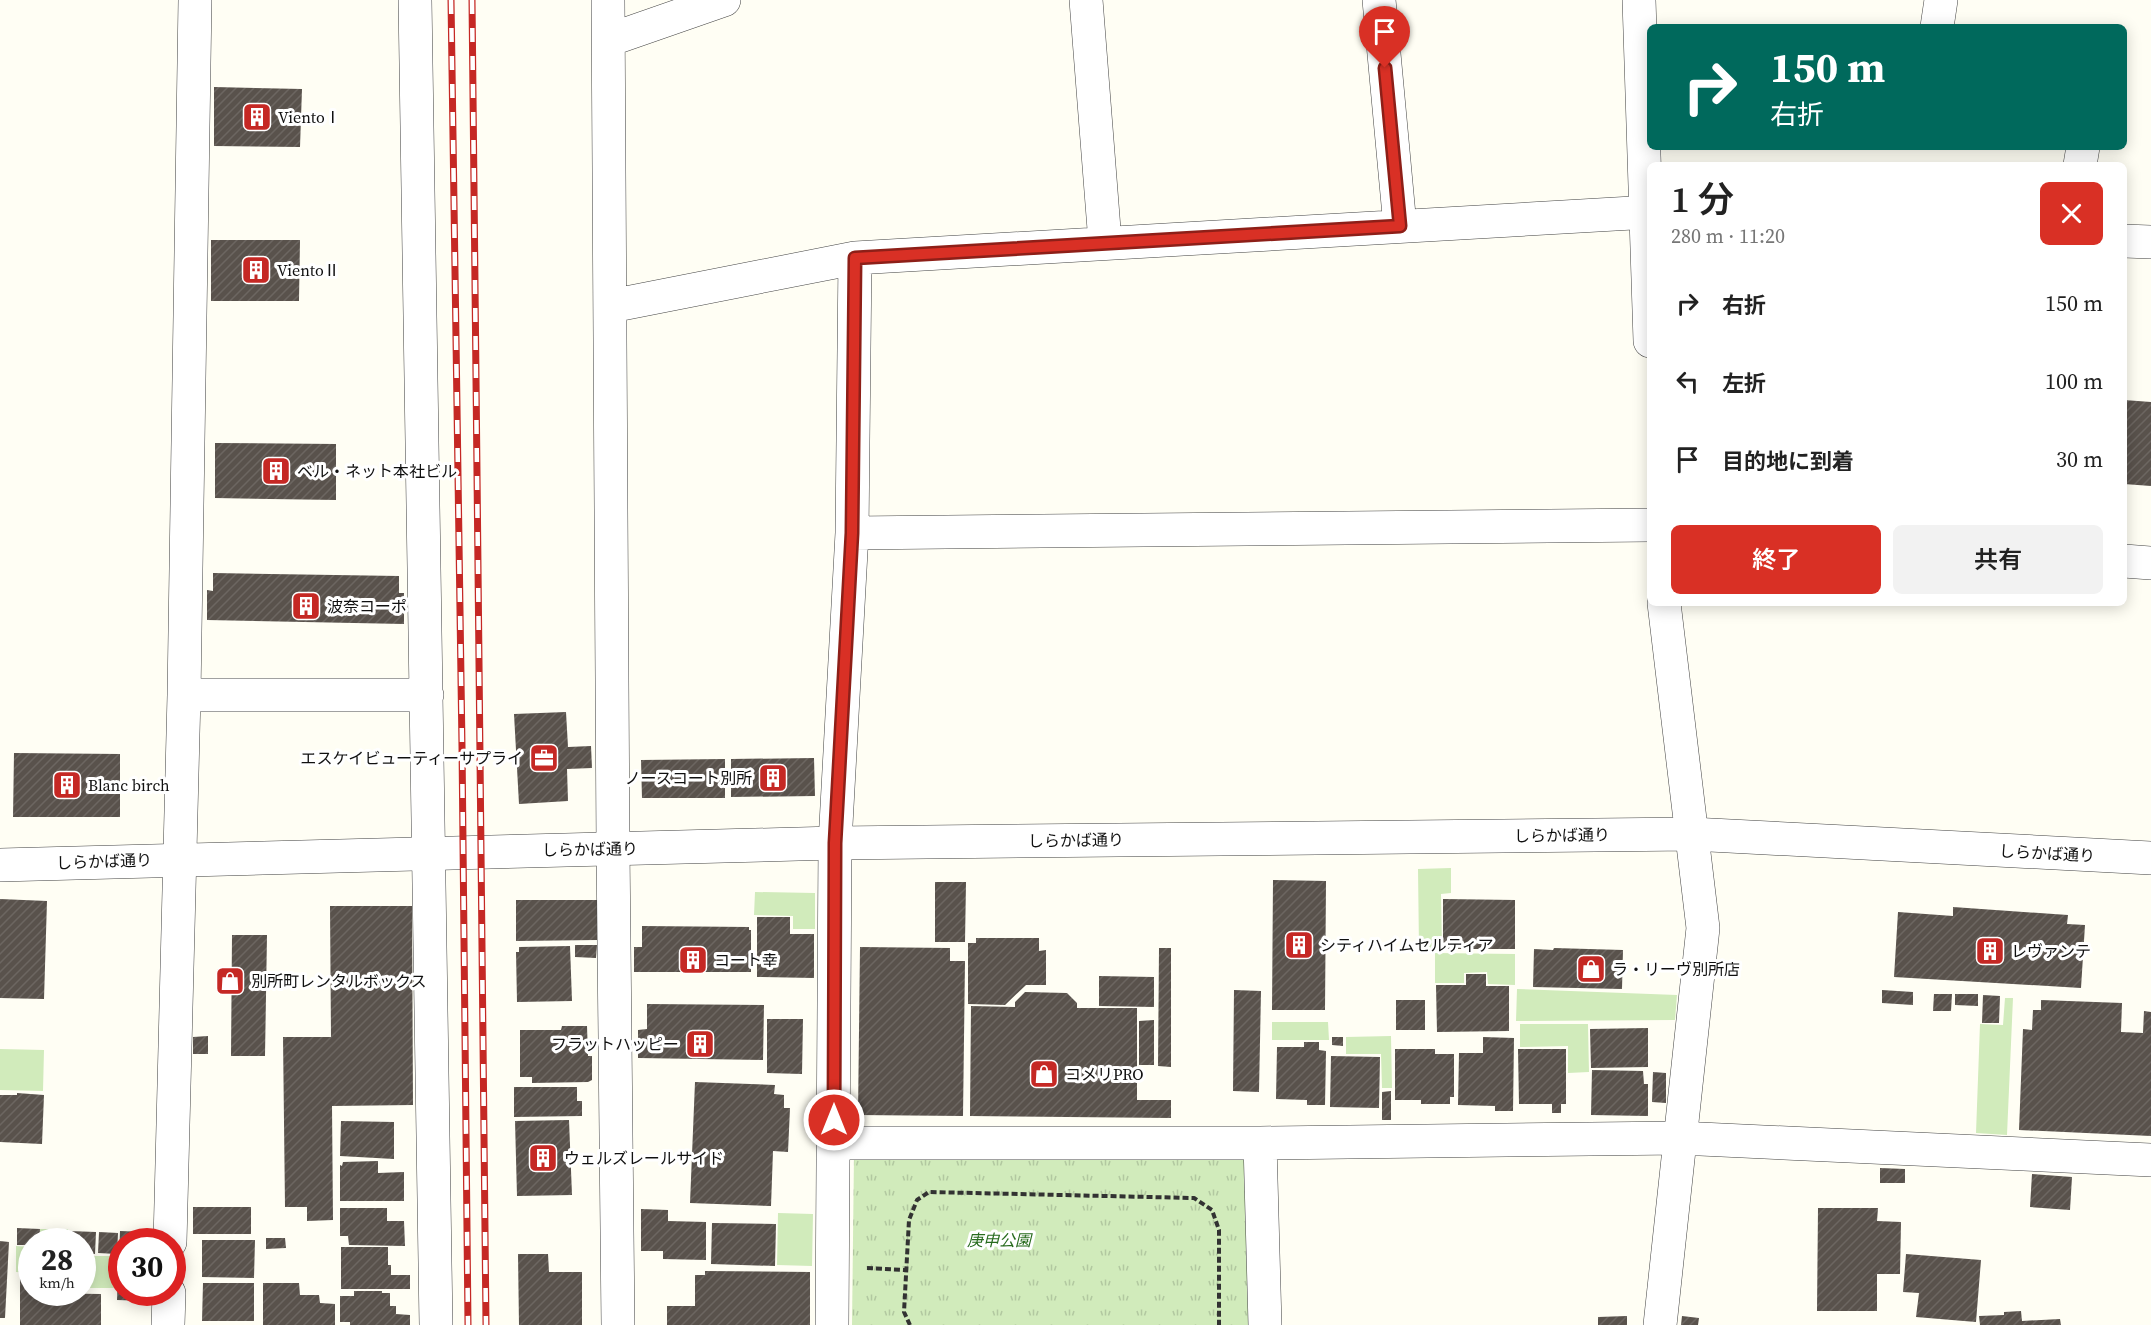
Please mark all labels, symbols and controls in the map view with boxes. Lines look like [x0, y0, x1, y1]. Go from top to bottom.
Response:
pin [1359, 6, 1410, 68]
icon: arrive [1368, 15, 1401, 48]
text: 150 m [1770, 38, 1885, 96]
icon: right [1671, 48, 1749, 126]
text: 右折 [1770, 96, 1824, 133]
building icon: VientoⅠ [241, 101, 273, 133]
place label: VientoⅠ [278, 106, 341, 128]
text: 1 分 [1671, 175, 1734, 224]
button: close [2040, 182, 2103, 245]
text: 280 m · 11:20 [1671, 222, 1785, 250]
building icon: VientoⅡ [240, 254, 272, 286]
place label: VientoⅡ [277, 259, 340, 281]
icon: right [1671, 287, 1704, 320]
text: 150 m [2045, 288, 2103, 318]
text: 右折 [1722, 290, 1766, 320]
icon: left [1671, 365, 1704, 398]
text: 100 m [2045, 366, 2103, 396]
text: 左折 [1722, 368, 1766, 398]
icon: arrive [1671, 443, 1704, 476]
text: 30 m [2056, 444, 2103, 474]
text: 目的地に到着 [1722, 446, 1854, 476]
building icon: ベル・ネット本社ビル [260, 455, 292, 487]
place label: ベル・ネット本社ビル [297, 460, 457, 482]
button: 終了 [1671, 525, 1881, 594]
button: 共有 [1893, 525, 2103, 594]
building icon: 波奈コーポ [290, 590, 322, 622]
place label: 波奈コーポ [327, 595, 407, 617]
office icon: エスケイビューティーサプライ [528, 742, 560, 774]
place label: エスケイビューティーサプライ [301, 747, 523, 769]
building icon: ノースコート別所 [757, 762, 789, 794]
place label: ノースコート別所 [625, 767, 752, 789]
building icon: Blanc birch [51, 769, 83, 801]
place label: Blanc birch [88, 774, 170, 796]
street label: しらかば通り [1514, 823, 1610, 847]
street label: しらかば通り [1028, 828, 1124, 852]
street label: しらかば通り [542, 837, 638, 861]
street label: しらかば通り [1998, 840, 2096, 866]
street label: しらかば通り [56, 848, 152, 874]
building icon: シティハイムセルティア [1283, 929, 1315, 961]
place label: シティハイムセルティア [1320, 934, 1493, 956]
building icon: レヴァンテ [1974, 935, 2006, 967]
place label: レヴァンテ [2011, 940, 2091, 962]
building icon: コート幸 [677, 944, 709, 976]
place label: コート幸 [714, 949, 778, 971]
shop icon: ラ・リーヴ別所店 [1575, 953, 1607, 985]
place label: ラ・リーヴ別所店 [1612, 958, 1740, 980]
shop icon: 別所町レンタルボックス [214, 965, 246, 997]
place label: 別所町レンタルボックス [251, 970, 427, 992]
building icon: フラットハッピー [684, 1028, 716, 1060]
place label: フラットハッピー [551, 1033, 679, 1055]
shop icon: コメリPRO [1028, 1058, 1060, 1090]
place label: コメリPRO [1065, 1063, 1144, 1085]
position arrow [802, 1088, 866, 1152]
building icon: ウェルズレールサイド [527, 1142, 559, 1174]
place label: ウェルズレールサイド [564, 1147, 724, 1169]
speed limit sign: 30 [108, 1228, 186, 1306]
park label: 庚申公園 [967, 1229, 1033, 1251]
text: 28 [41, 1239, 73, 1280]
text: km/h [39, 1272, 75, 1293]

